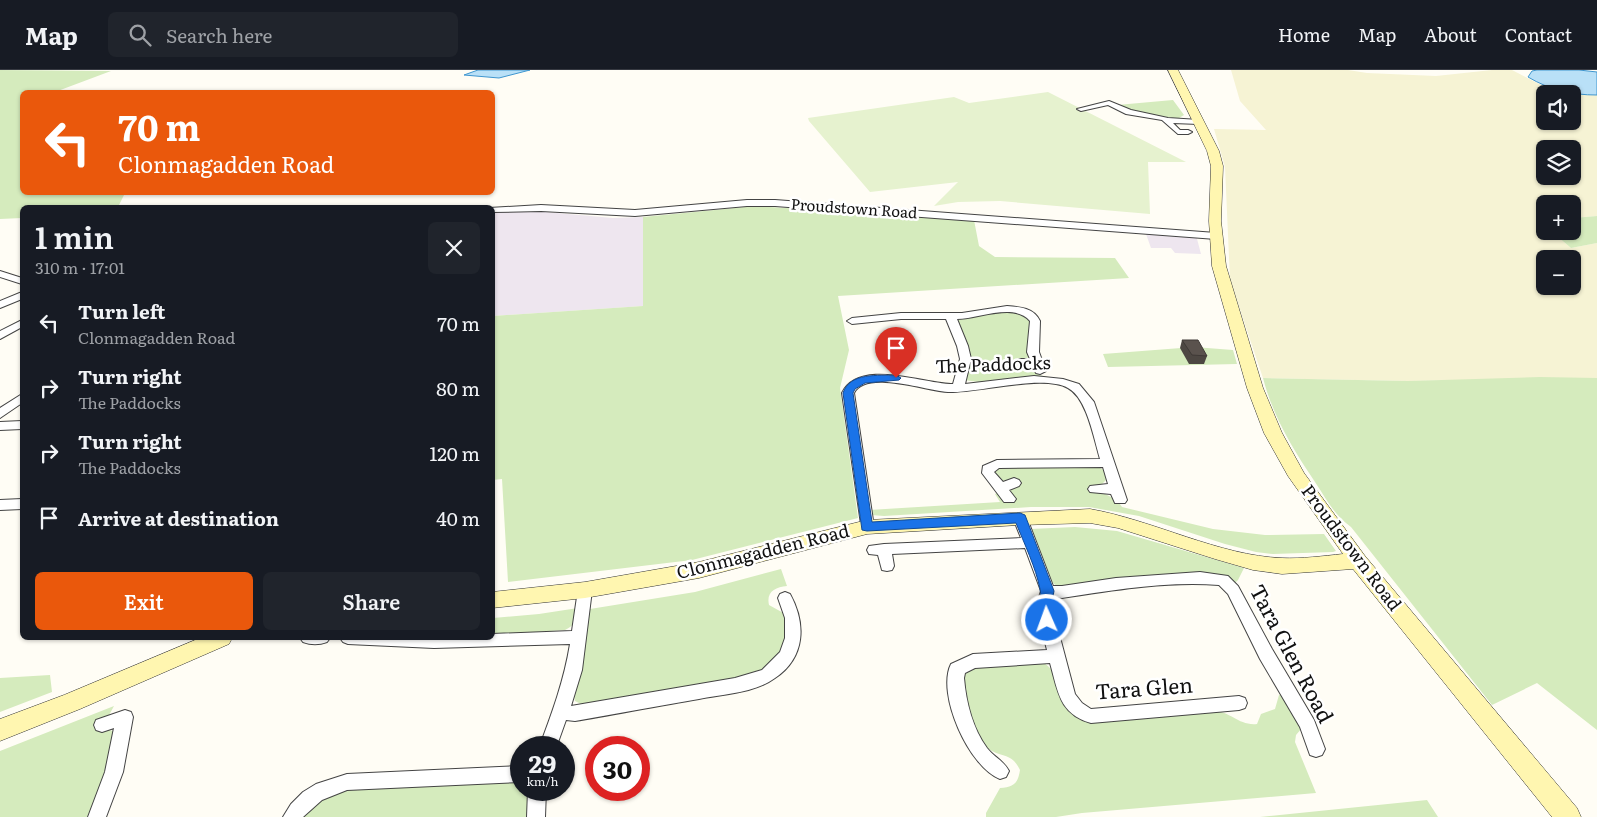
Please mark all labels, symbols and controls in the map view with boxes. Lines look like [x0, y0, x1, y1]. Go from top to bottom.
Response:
search box [108, 12, 458, 57]
text: Map [25, 17, 78, 52]
icon: search [126, 21, 154, 49]
text: Search here [166, 21, 272, 49]
text: Home [1278, 21, 1330, 48]
text: Map [1358, 21, 1396, 48]
text: About [1424, 21, 1477, 48]
text: Contact [1505, 21, 1572, 48]
map controls [1536, 85, 1581, 295]
button: sound [1536, 85, 1581, 130]
text: 70 m [118, 100, 200, 152]
icon: left [35, 110, 100, 175]
button: layers [1536, 140, 1581, 185]
text: Clonmagadden Road [118, 147, 334, 180]
street label: Proudstown Road [790, 192, 918, 223]
button: + [1536, 195, 1581, 240]
text: 1 min [35, 214, 114, 258]
button: close [428, 222, 480, 274]
button: − [1536, 250, 1581, 295]
text: 310 m · 17:01 [35, 255, 125, 279]
text: Turn left [78, 297, 165, 325]
icon: left [35, 309, 63, 337]
text: 70 m [437, 309, 480, 337]
text: Clonmagadden Road [78, 325, 235, 349]
pin [875, 327, 917, 378]
icon: arrive [882, 334, 910, 362]
street label: The Paddocks [935, 348, 1051, 379]
text: Turn right [78, 362, 182, 390]
icon: right [35, 374, 63, 402]
text: 80 m [436, 374, 480, 402]
text: The Paddocks [78, 390, 181, 414]
text: Turn right [78, 427, 182, 455]
icon: right [35, 439, 63, 467]
text: 120 m [429, 439, 480, 467]
text: The Paddocks [78, 455, 181, 479]
street label: Proudstown Road [1296, 478, 1409, 616]
icon: arrive [35, 504, 63, 532]
text: Arrive at destination [78, 504, 279, 532]
text: 40 m [436, 504, 480, 532]
street label: Clonmagadden Road [673, 516, 852, 585]
button: Exit [35, 572, 253, 630]
button: Share [263, 572, 480, 630]
street label: Tara Glen Road [1244, 578, 1343, 728]
position arrow [1020, 593, 1072, 645]
street label: Tara Glen [1094, 668, 1194, 705]
speed limit sign: 30 [585, 736, 650, 801]
text: 29 [529, 744, 556, 781]
text: km/h [527, 772, 558, 790]

